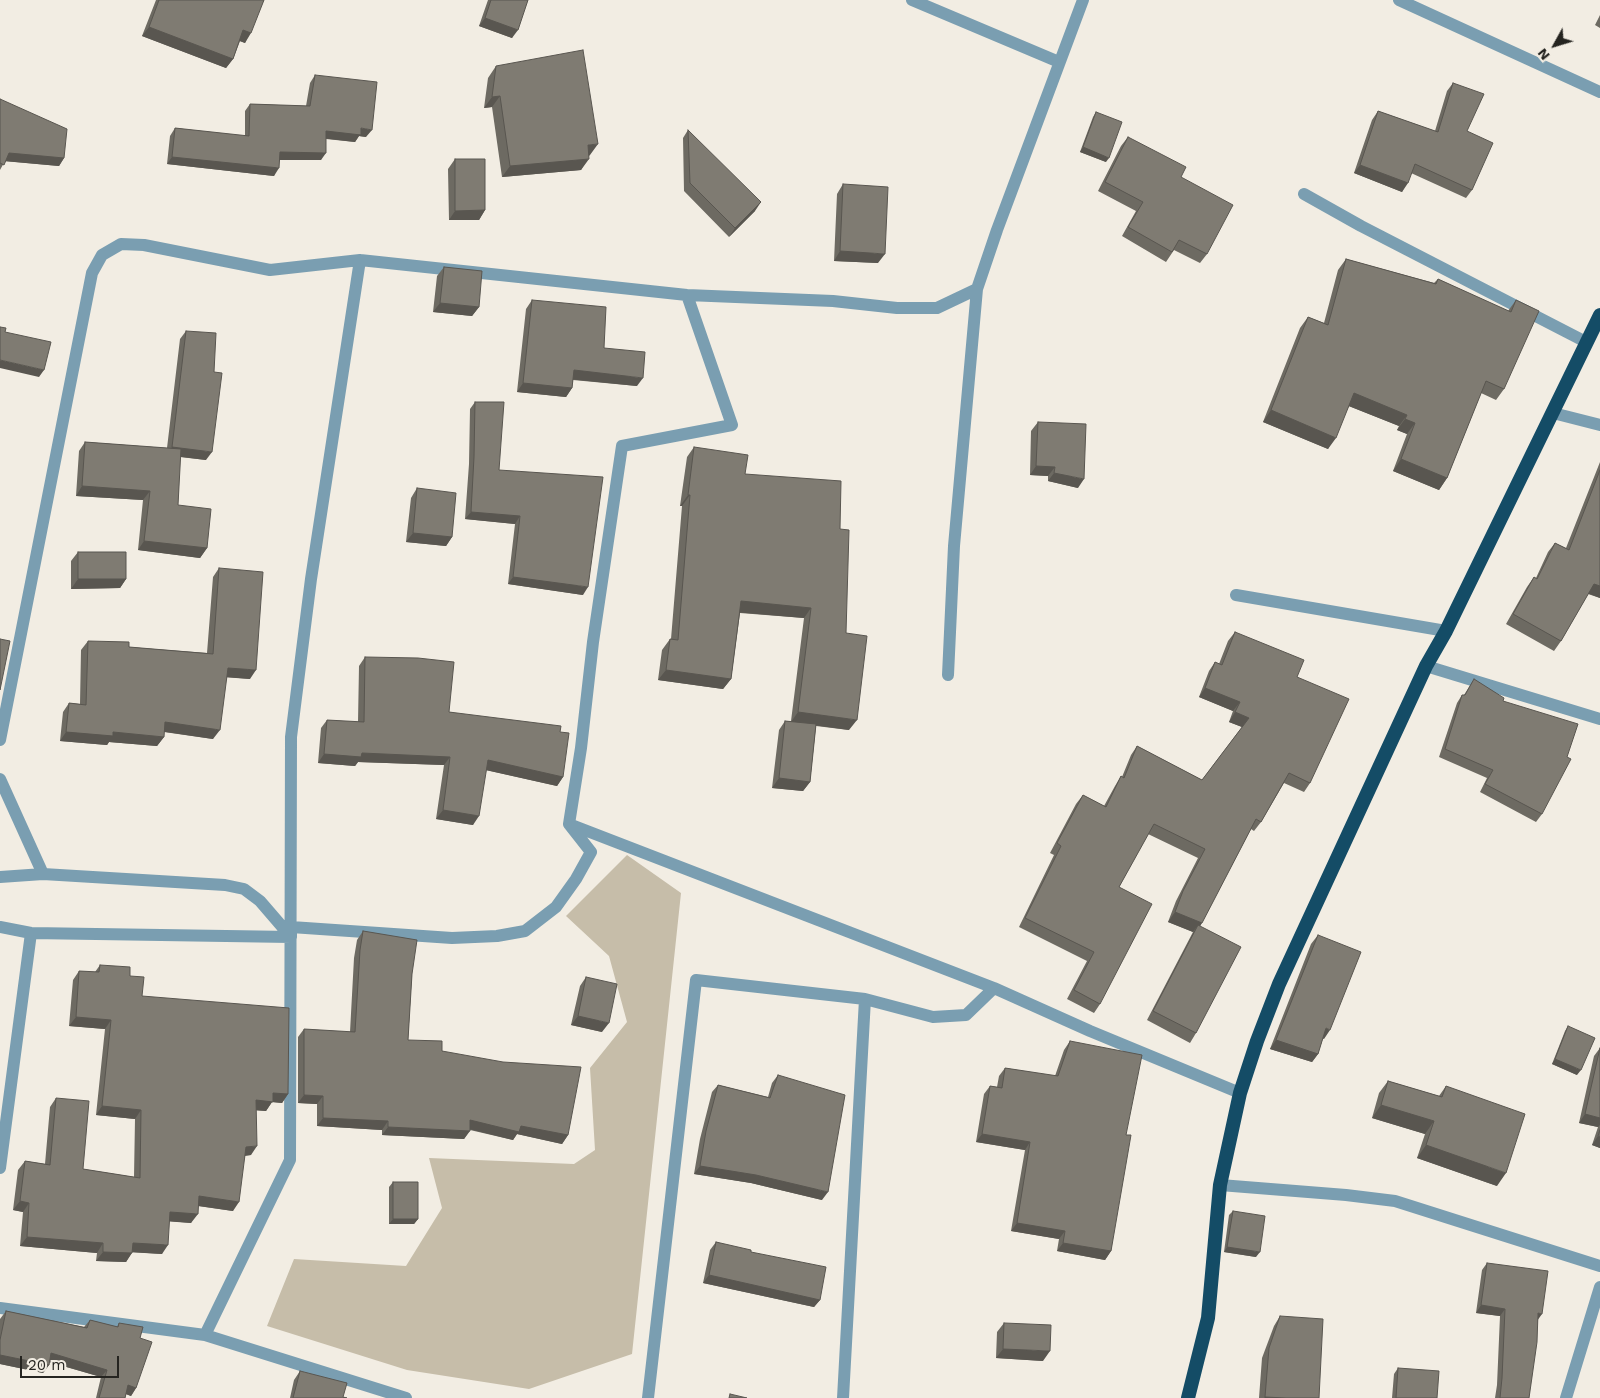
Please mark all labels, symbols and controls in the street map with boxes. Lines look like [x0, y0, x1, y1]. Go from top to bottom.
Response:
north arrow [1530, 20, 1580, 70]
text: N [1534, 45, 1553, 64]
scale bar [22, 1346, 121, 1378]
text: 20 m [28, 1356, 66, 1374]

